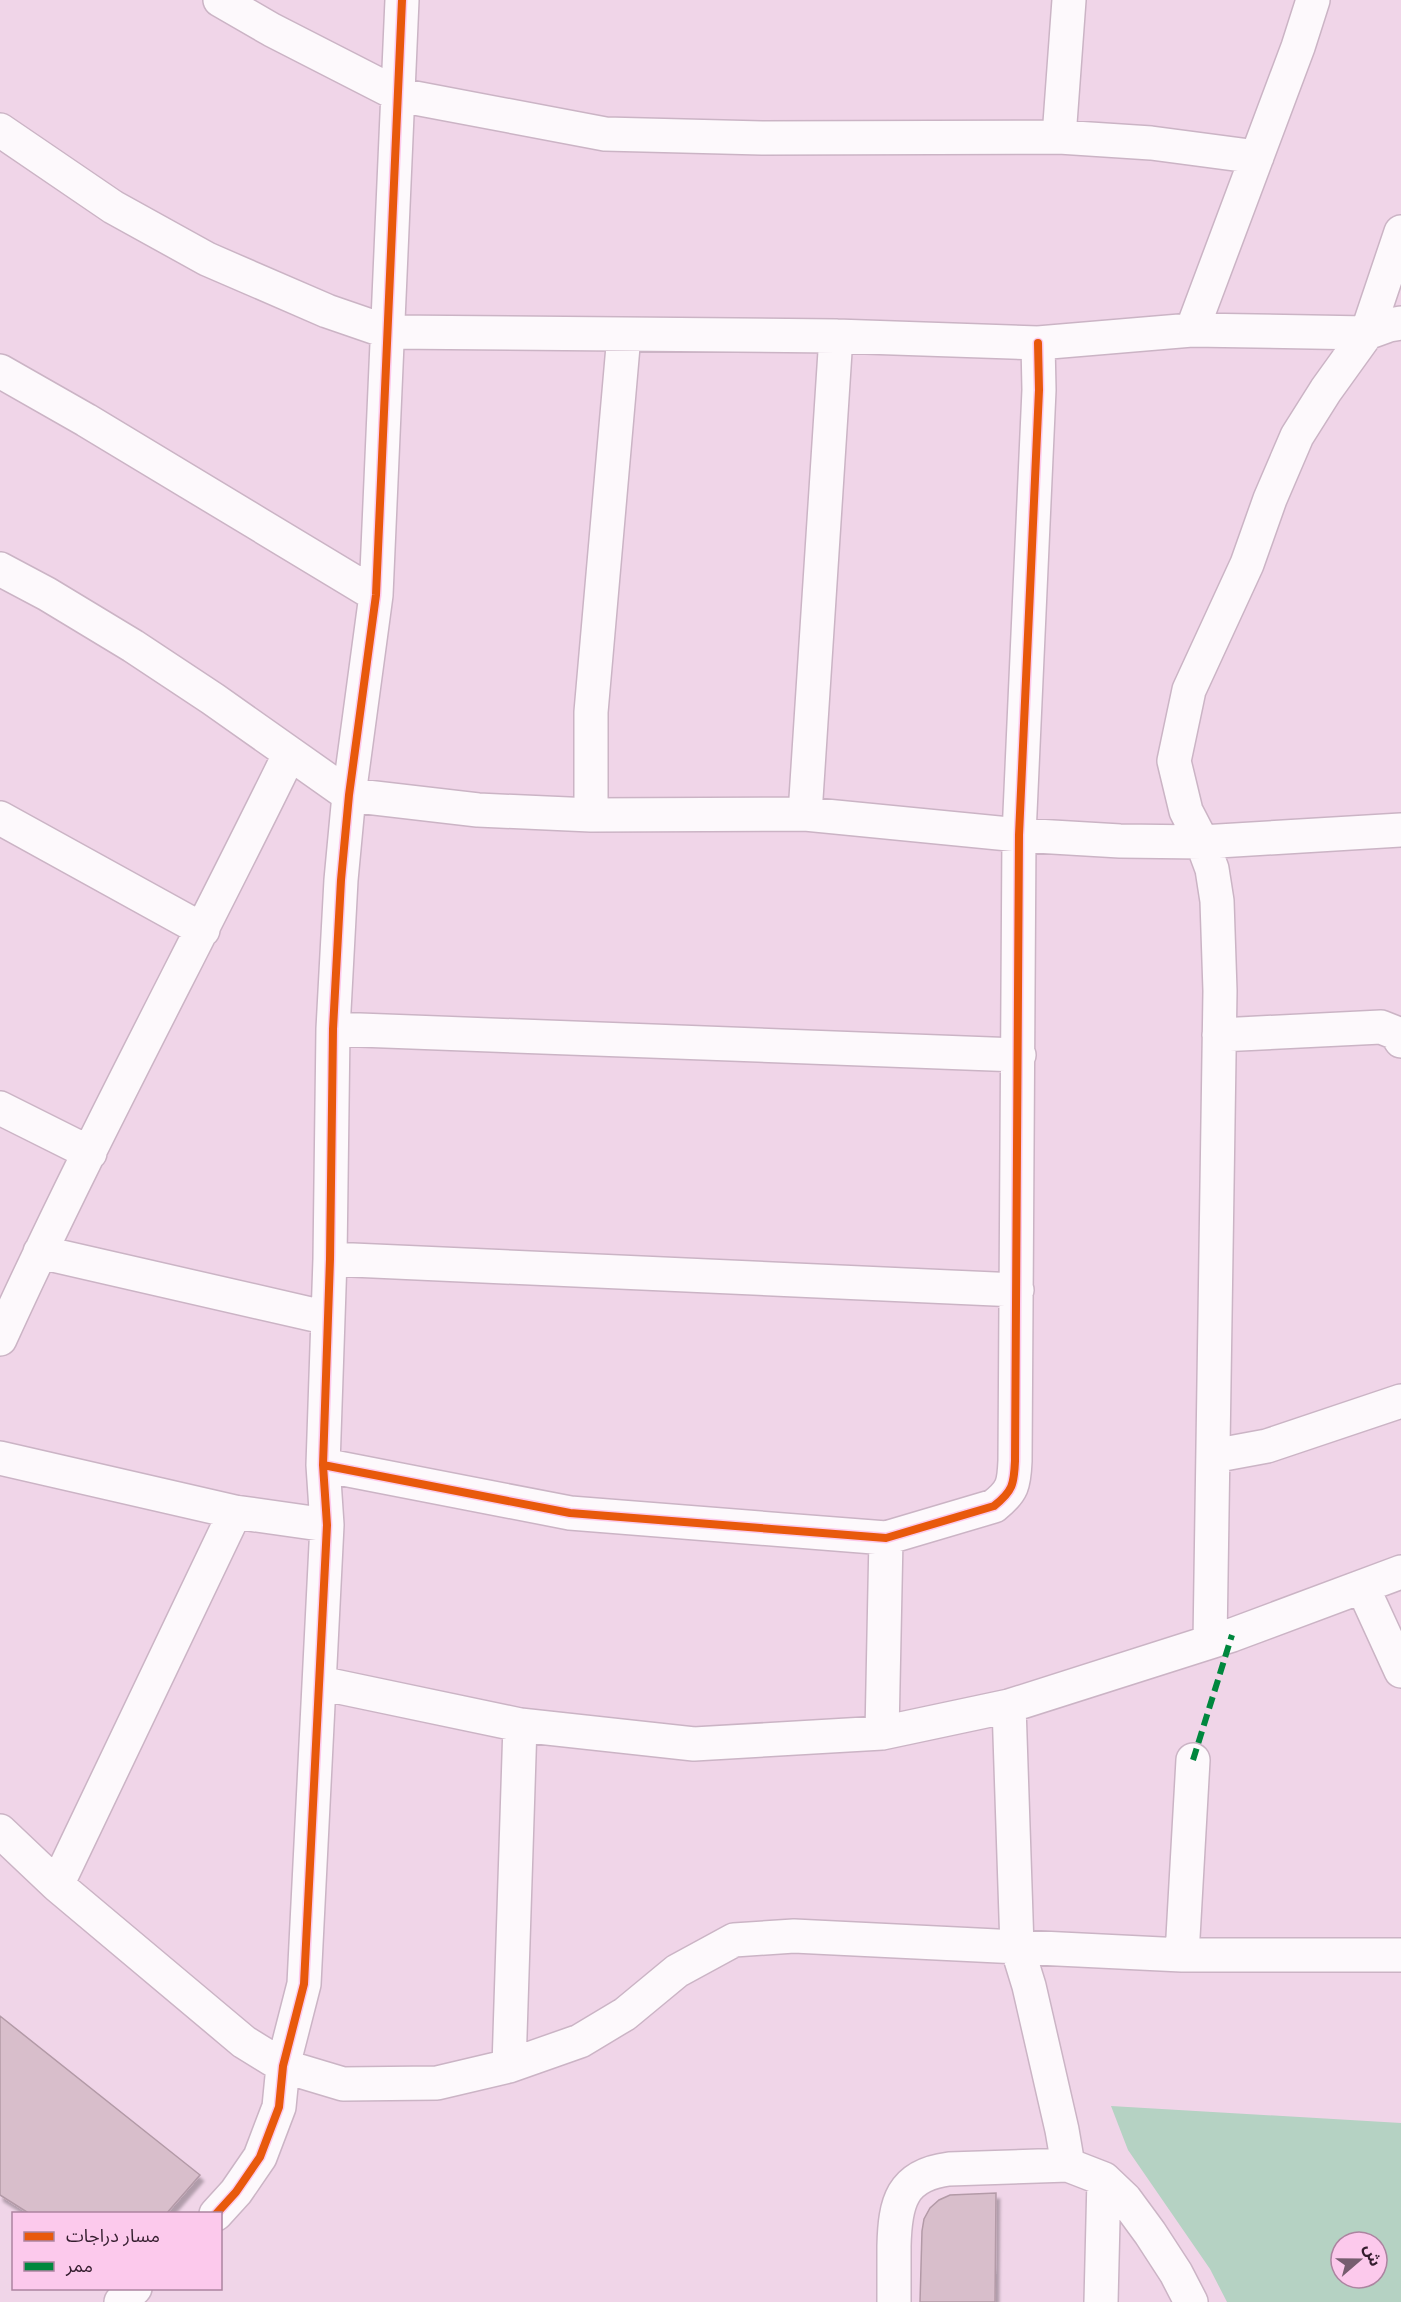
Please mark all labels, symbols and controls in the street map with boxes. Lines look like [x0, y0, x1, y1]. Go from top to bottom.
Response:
legend [12, 2212, 222, 2290]
text: مسار دراجات [66, 2224, 160, 2248]
north arrow [1329, 2230, 1389, 2290]
text: ش [1358, 2241, 1386, 2269]
text: ممر [65, 2254, 93, 2278]

